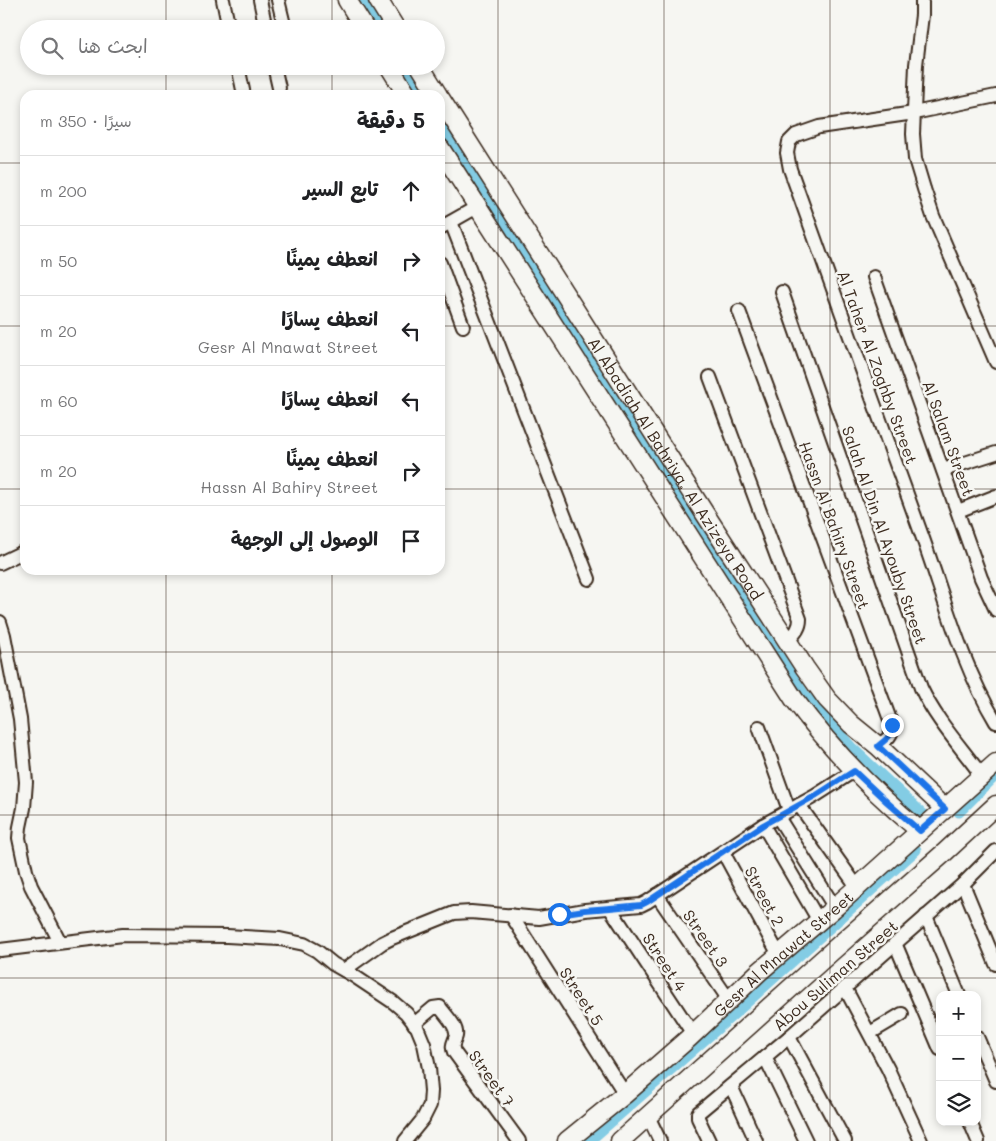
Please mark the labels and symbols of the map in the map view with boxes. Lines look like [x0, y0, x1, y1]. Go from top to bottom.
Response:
street label: Al Taher Al Zoghby Street [833, 267, 923, 467]
street label: Al Abadiah Al Bahriya, Al Azizeya Road [584, 333, 768, 604]
street label: Al Salam Street [918, 377, 980, 499]
street label: Salah Al Din Al Ayouby Street [838, 423, 932, 647]
street label: Hassn Al Bahiry Street [795, 438, 875, 612]
route end [881, 714, 904, 737]
street label: Street 2 [740, 862, 790, 930]
street label: Gesr Al Mnawat Street [708, 886, 857, 1021]
route start [548, 903, 571, 926]
street label: Street 3 [679, 905, 733, 971]
street label: Abou Suliman Street [768, 915, 902, 1035]
street label: Street 4 [638, 929, 692, 996]
street label: Street 5 [555, 963, 609, 1029]
street label: Street 7 [464, 1046, 520, 1111]

